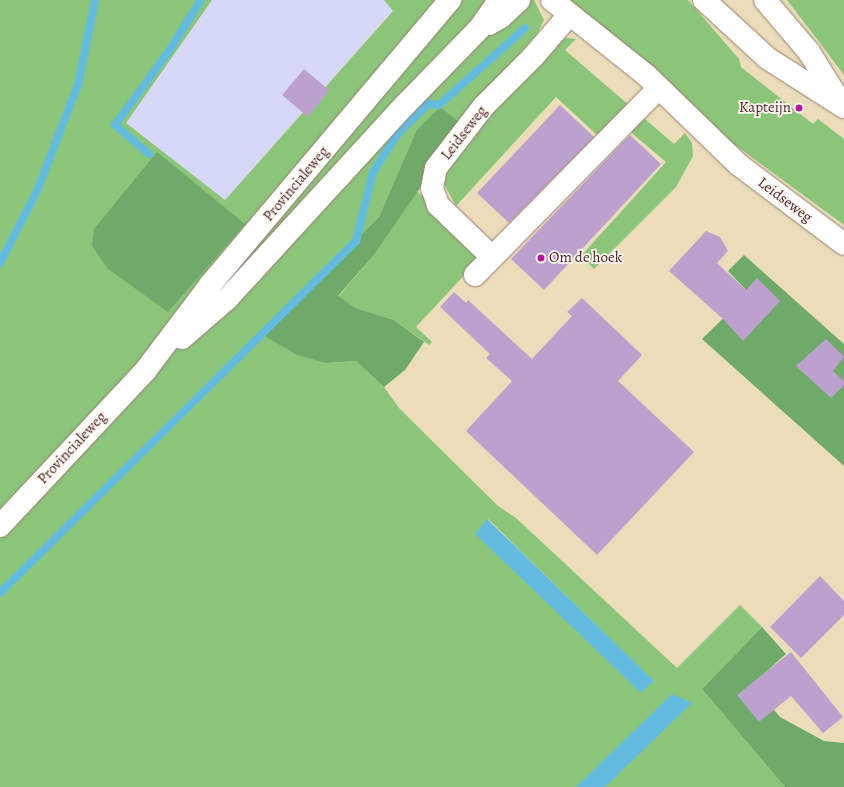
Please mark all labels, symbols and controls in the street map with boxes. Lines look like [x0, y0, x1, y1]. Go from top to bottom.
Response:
place label: Kapteijn [739, 99, 791, 117]
street label: Leidseweg [437, 102, 491, 164]
marker: Kapteijn [794, 103, 804, 113]
street label: Provincialeweg [259, 143, 333, 225]
street label: Leidseweg [754, 174, 816, 226]
place label: Om de hoek [549, 249, 622, 267]
marker: Om de hoek [536, 253, 546, 263]
street label: Provincialeweg [34, 408, 110, 488]

